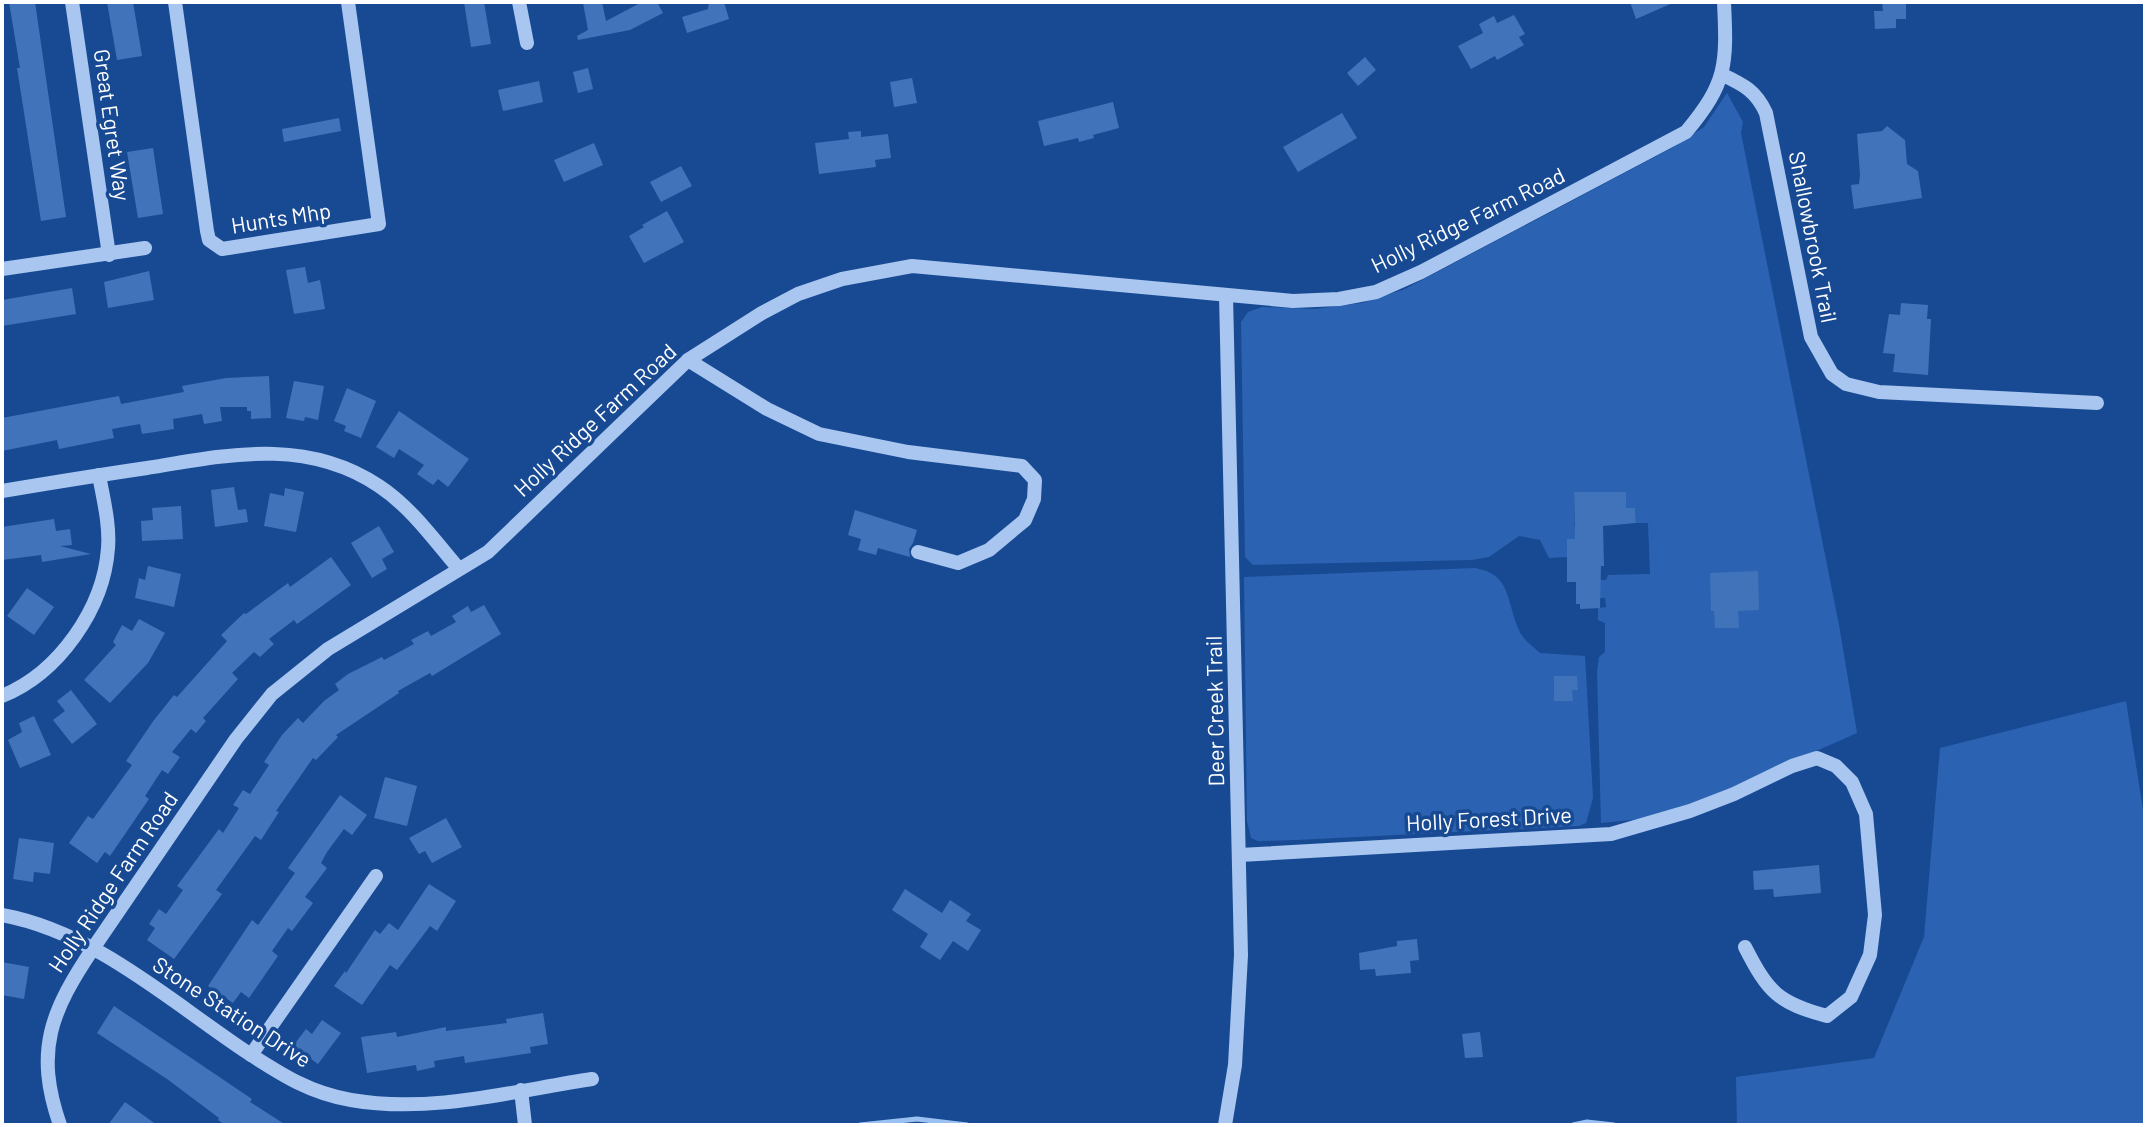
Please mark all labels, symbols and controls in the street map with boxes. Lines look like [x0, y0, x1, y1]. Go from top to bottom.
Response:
street label: Great Egret Way [89, 47, 137, 202]
street label: Shallowbrook Trail [1785, 149, 1843, 325]
street label: Holly Ridge Farm Road [1366, 161, 1569, 277]
street label: Hunts Mhp [229, 196, 333, 238]
street label: Holly Ridge Farm Road [508, 337, 681, 501]
street label: Deer Creek Trail [1200, 635, 1228, 787]
street label: Holly Ridge Farm Road [42, 786, 182, 977]
street label: Holly Forest Drive [1405, 801, 1573, 835]
street label: Stone Station Drive [149, 950, 316, 1072]

